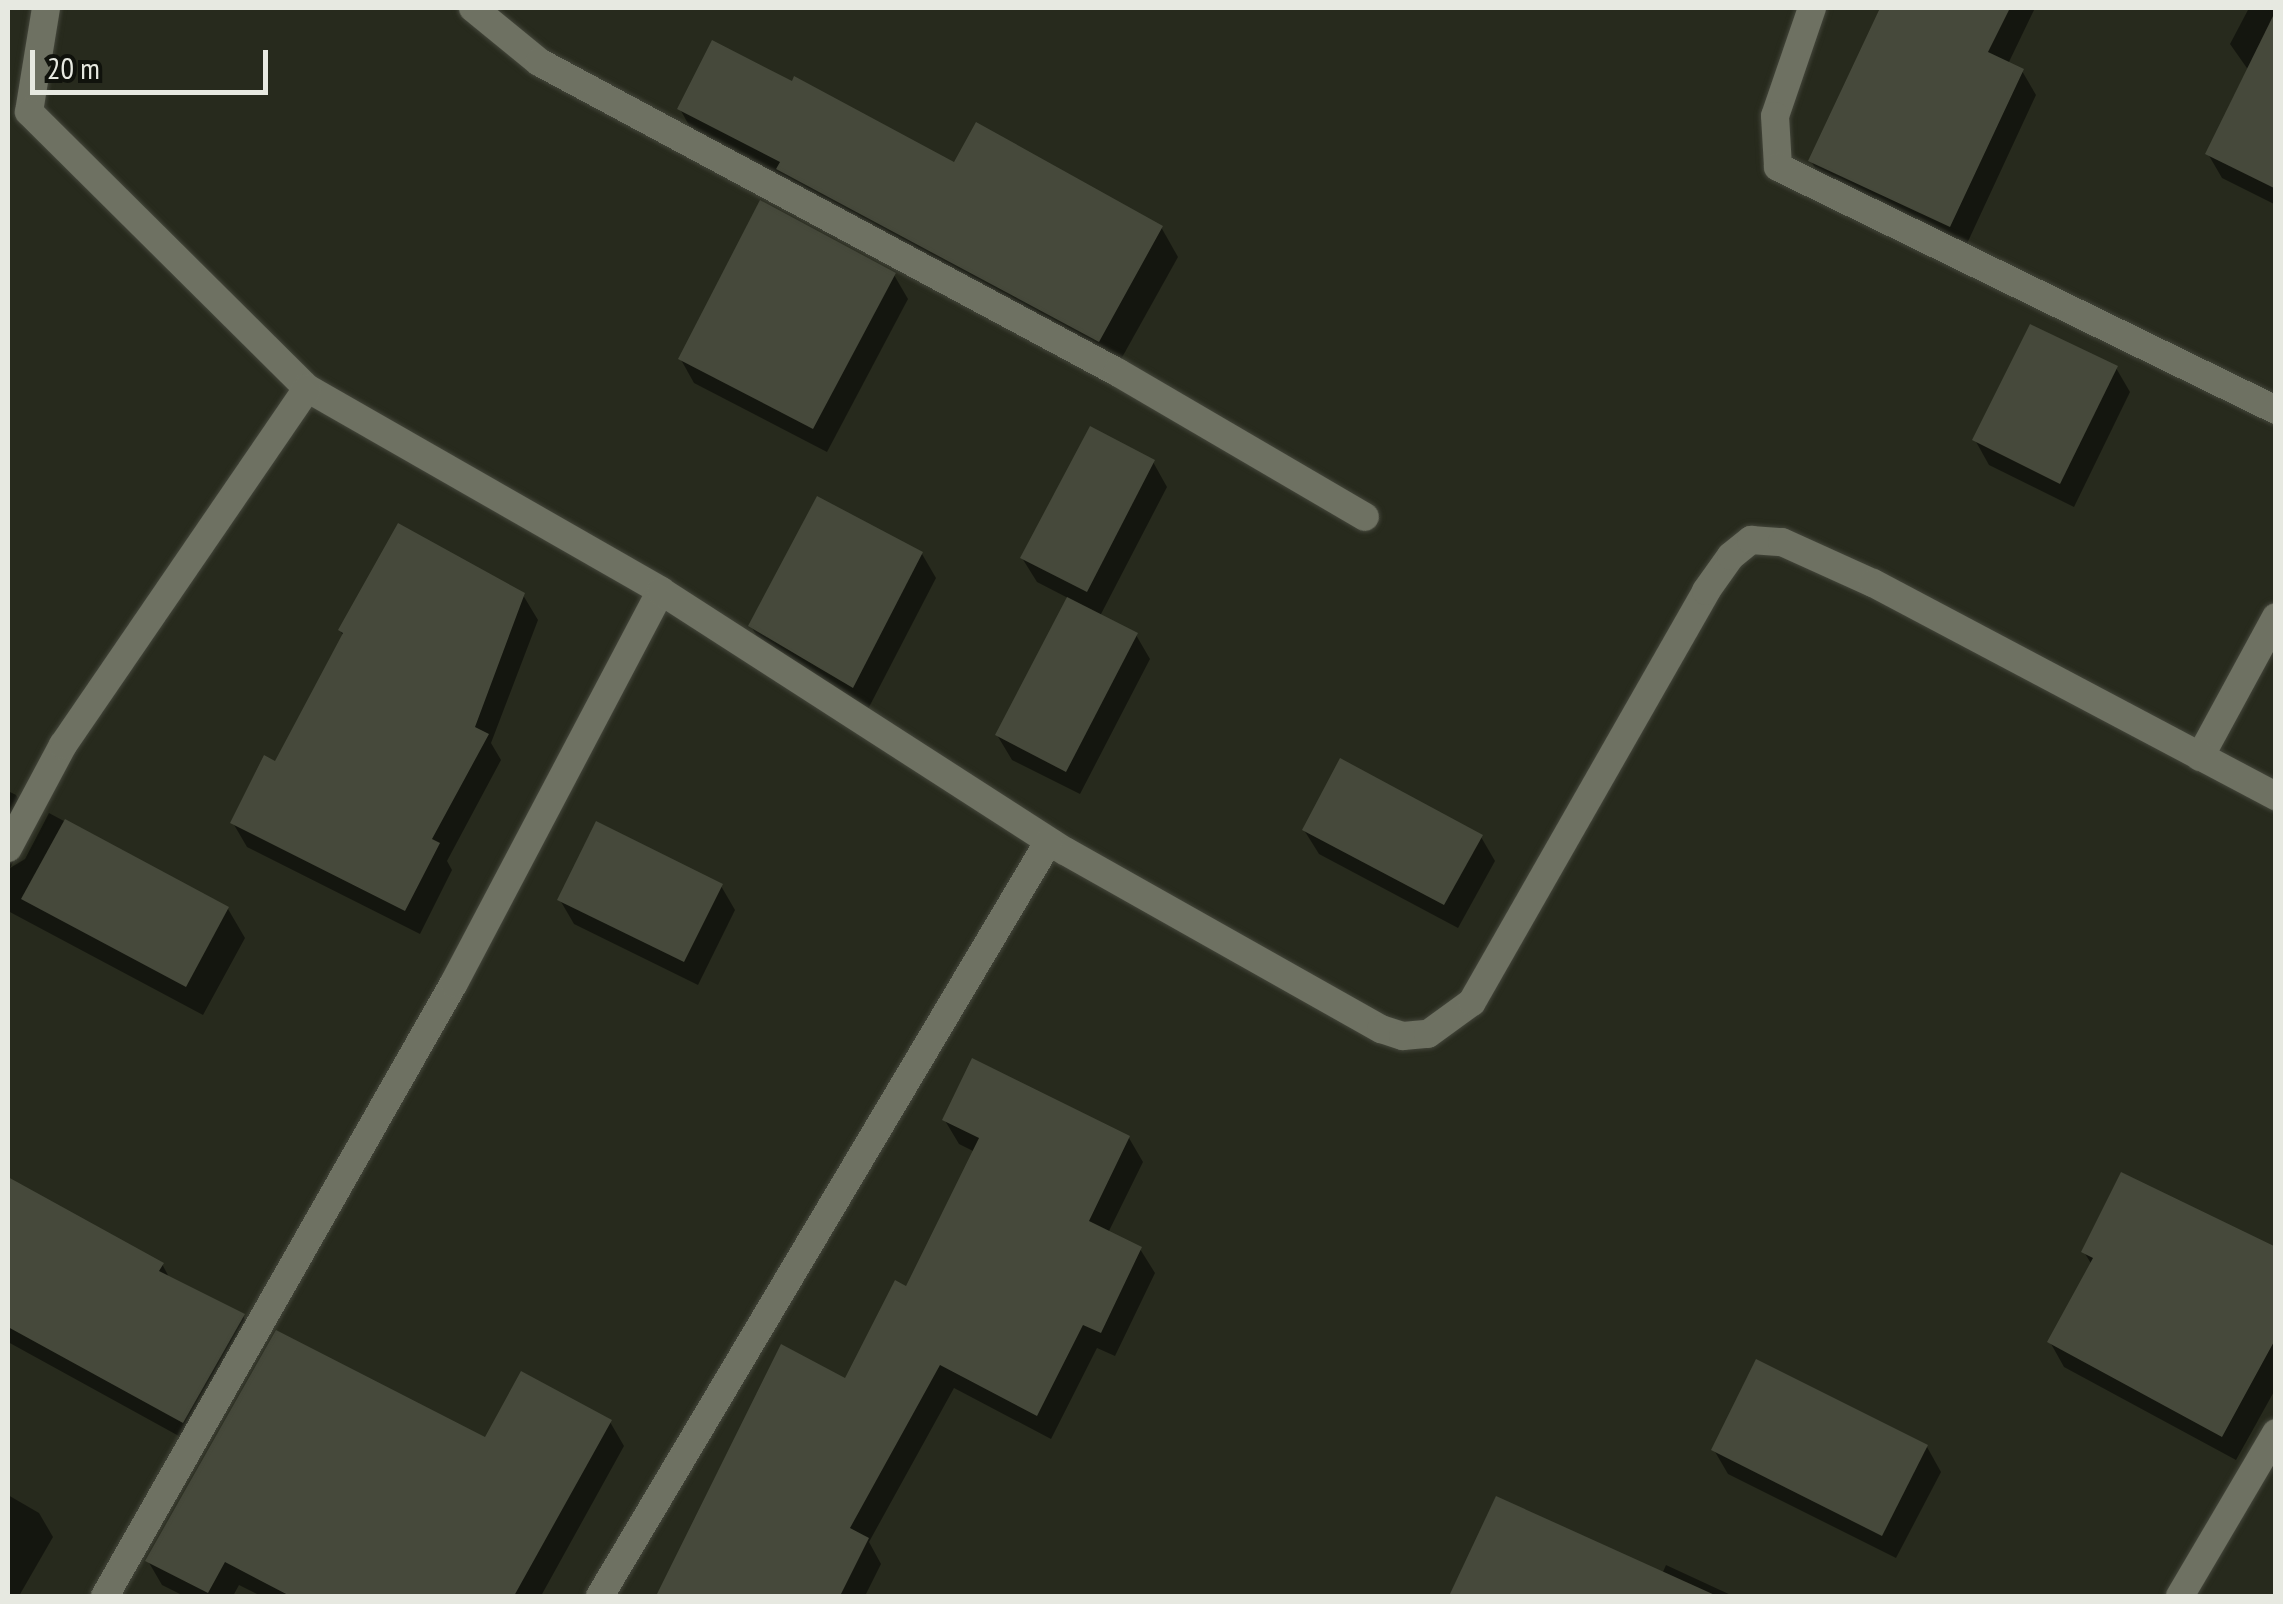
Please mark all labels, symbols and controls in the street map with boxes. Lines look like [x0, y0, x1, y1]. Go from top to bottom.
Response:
scale bar [35, 30, 272, 92]
text: 20 m [47, 48, 100, 87]

